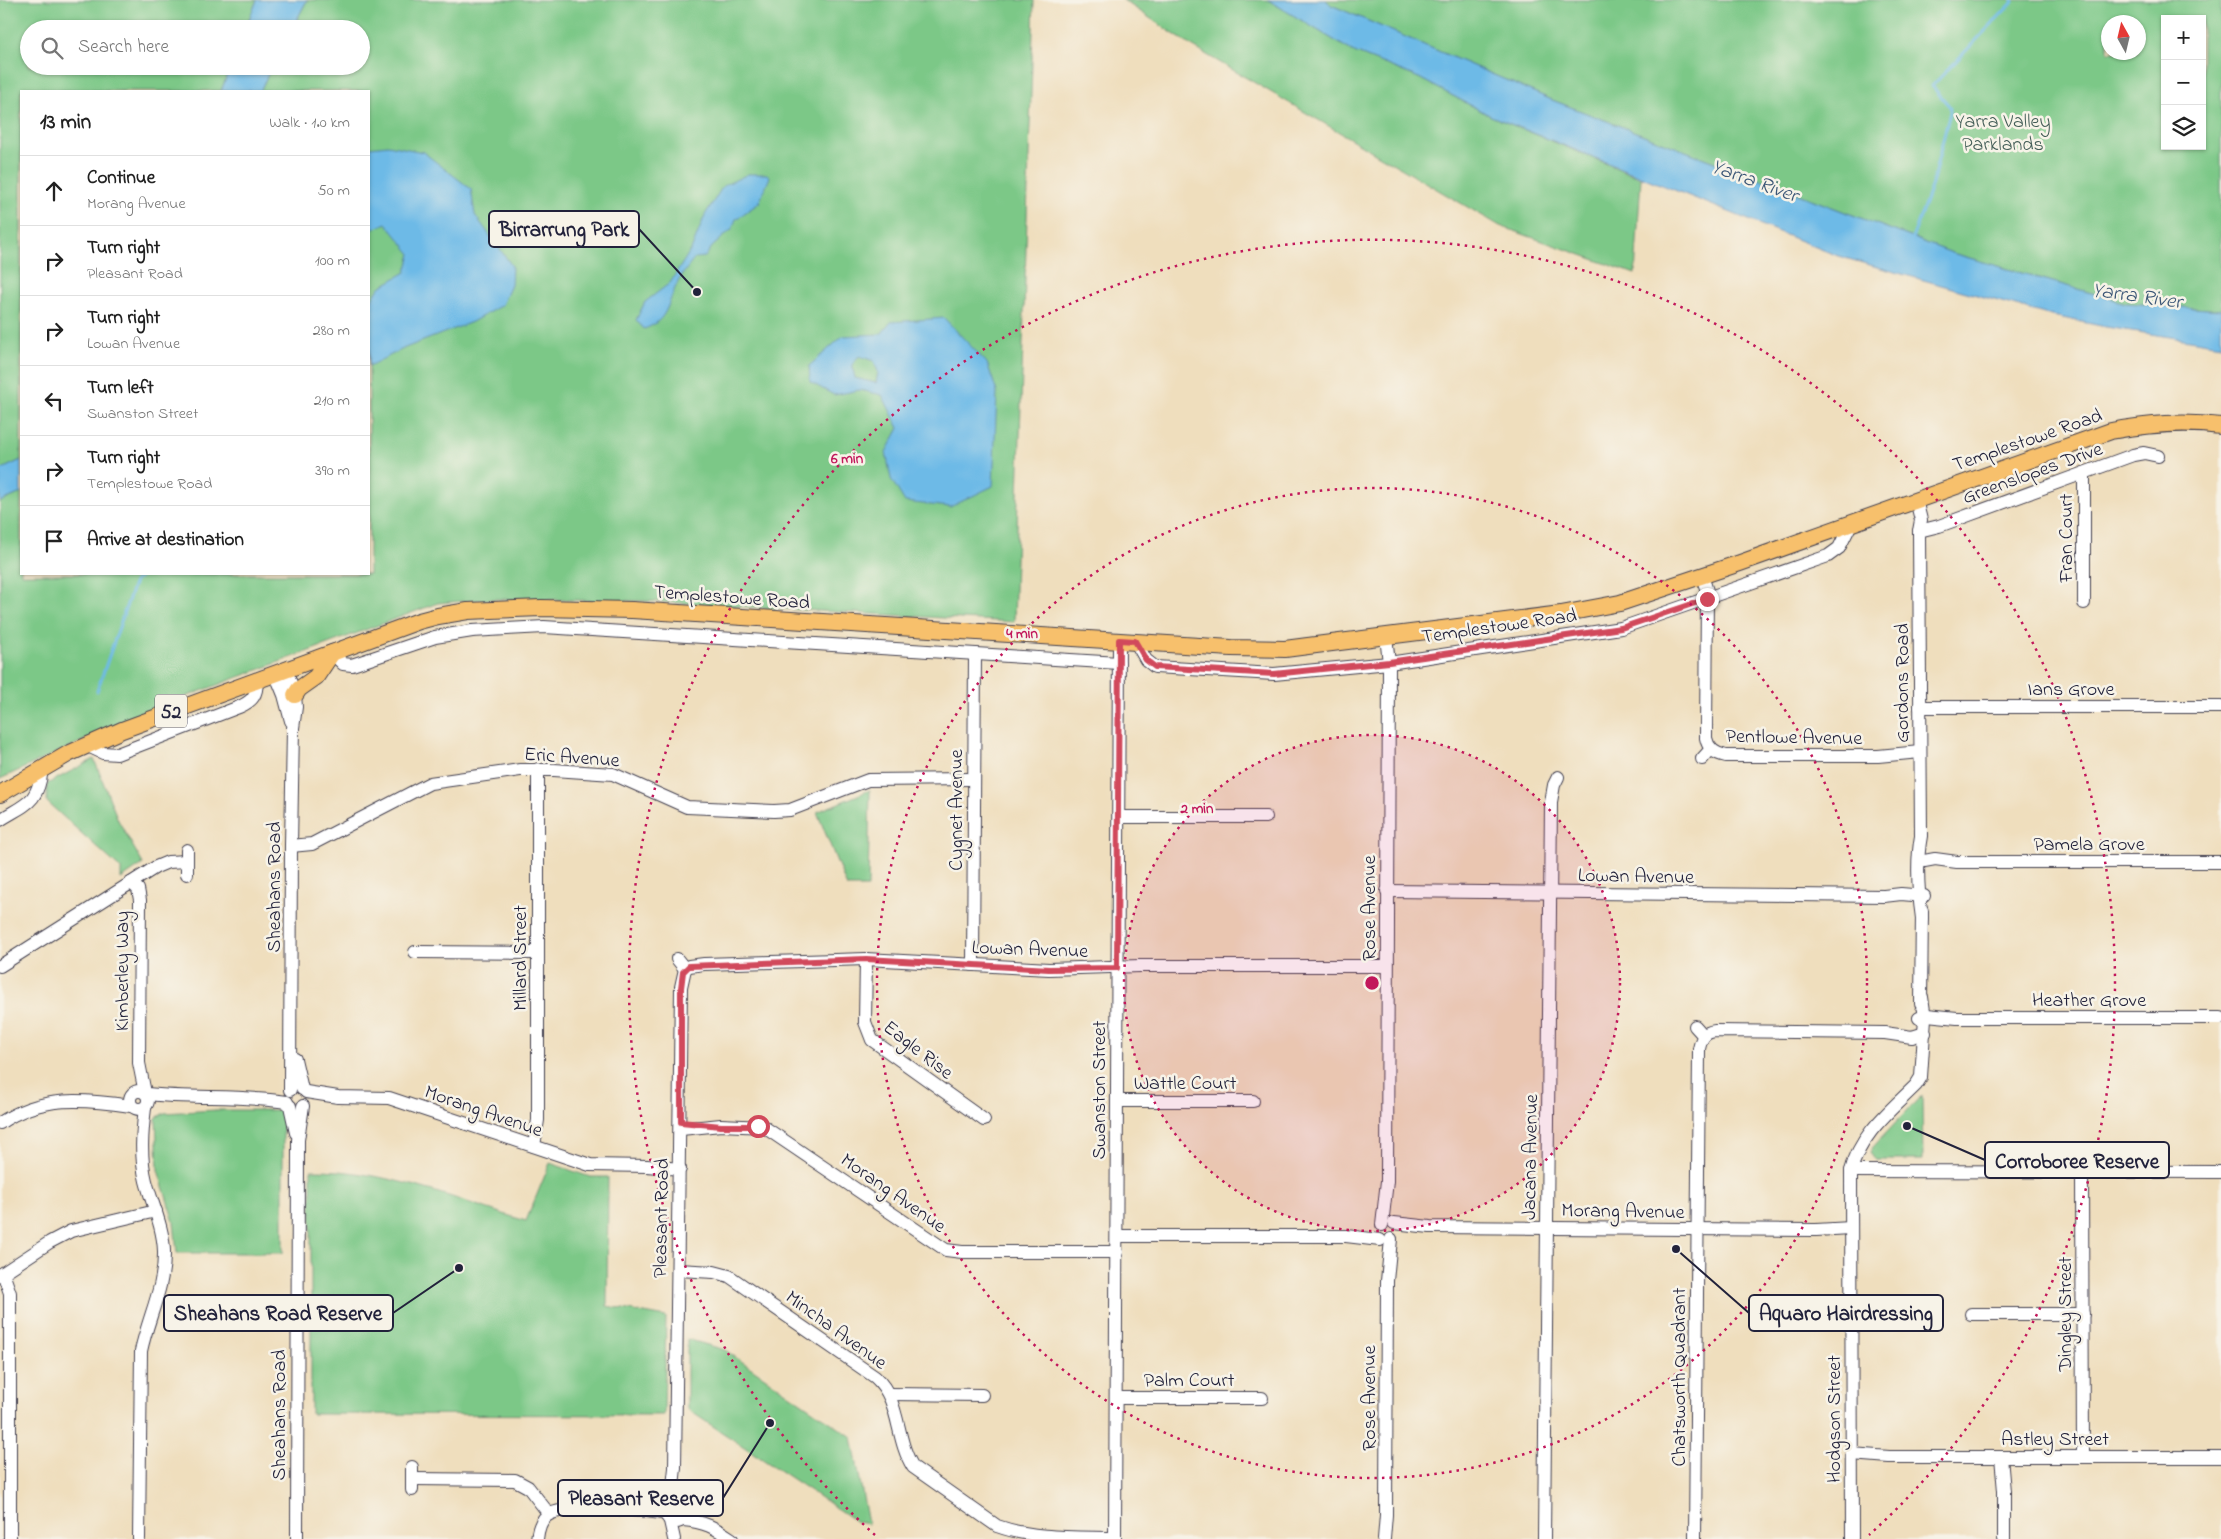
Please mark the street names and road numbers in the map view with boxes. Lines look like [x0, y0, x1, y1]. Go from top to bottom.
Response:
street label: Templestowe Road [1949, 402, 2106, 481]
street label: Greenslopes Drive [1959, 436, 2107, 513]
street label: Fran Court [2053, 493, 2082, 583]
street label: Templestowe Road [653, 579, 811, 618]
street label: Templestowe Road [1420, 602, 1579, 653]
street label: Gordons Road [1889, 623, 1918, 743]
street label: Ians Grove [2028, 676, 2115, 705]
road number: 52 [155, 694, 187, 728]
street label: Pentlowe Avenue [1725, 723, 1863, 754]
street label: Eric Avenue [523, 741, 621, 776]
street label: Cygnet Avenue [943, 749, 973, 871]
street label: Sheahans Road [261, 822, 290, 952]
street label: Pamela Grove [2033, 831, 2145, 860]
street label: Rose Avenue [1356, 855, 1385, 961]
street label: Lowan Avenue [1578, 862, 1694, 893]
street label: Millard Street [507, 905, 536, 1011]
street label: Kimberley Way [109, 911, 138, 1031]
street label: Lowan Avenue [971, 934, 1089, 967]
street label: Heather Grove [2032, 987, 2146, 1016]
street label: Eagle Rise [876, 1014, 959, 1089]
street label: Swanston Street [1086, 1020, 1115, 1160]
street label: Wattle Court [1134, 1070, 1237, 1099]
street label: Morang Avenue [420, 1079, 546, 1147]
street label: Jacana Avenue [1516, 1094, 1547, 1220]
street label: Morang Avenue [833, 1147, 951, 1242]
street label: Pleasant Road [647, 1158, 678, 1278]
street label: Morang Avenue [1561, 1197, 1685, 1229]
street label: Dingley Street [2052, 1256, 2082, 1373]
street label: Mincha Avenue [779, 1284, 892, 1378]
street label: Chatsworth Quadrant [1666, 1287, 1695, 1466]
street label: Rose Avenue [1356, 1345, 1385, 1451]
street label: Sheahans Road [266, 1350, 295, 1480]
street label: Hodgson Street [1821, 1355, 1851, 1483]
street label: Palm Court [1144, 1367, 1235, 1396]
street label: Astley Street [2001, 1426, 2109, 1455]

